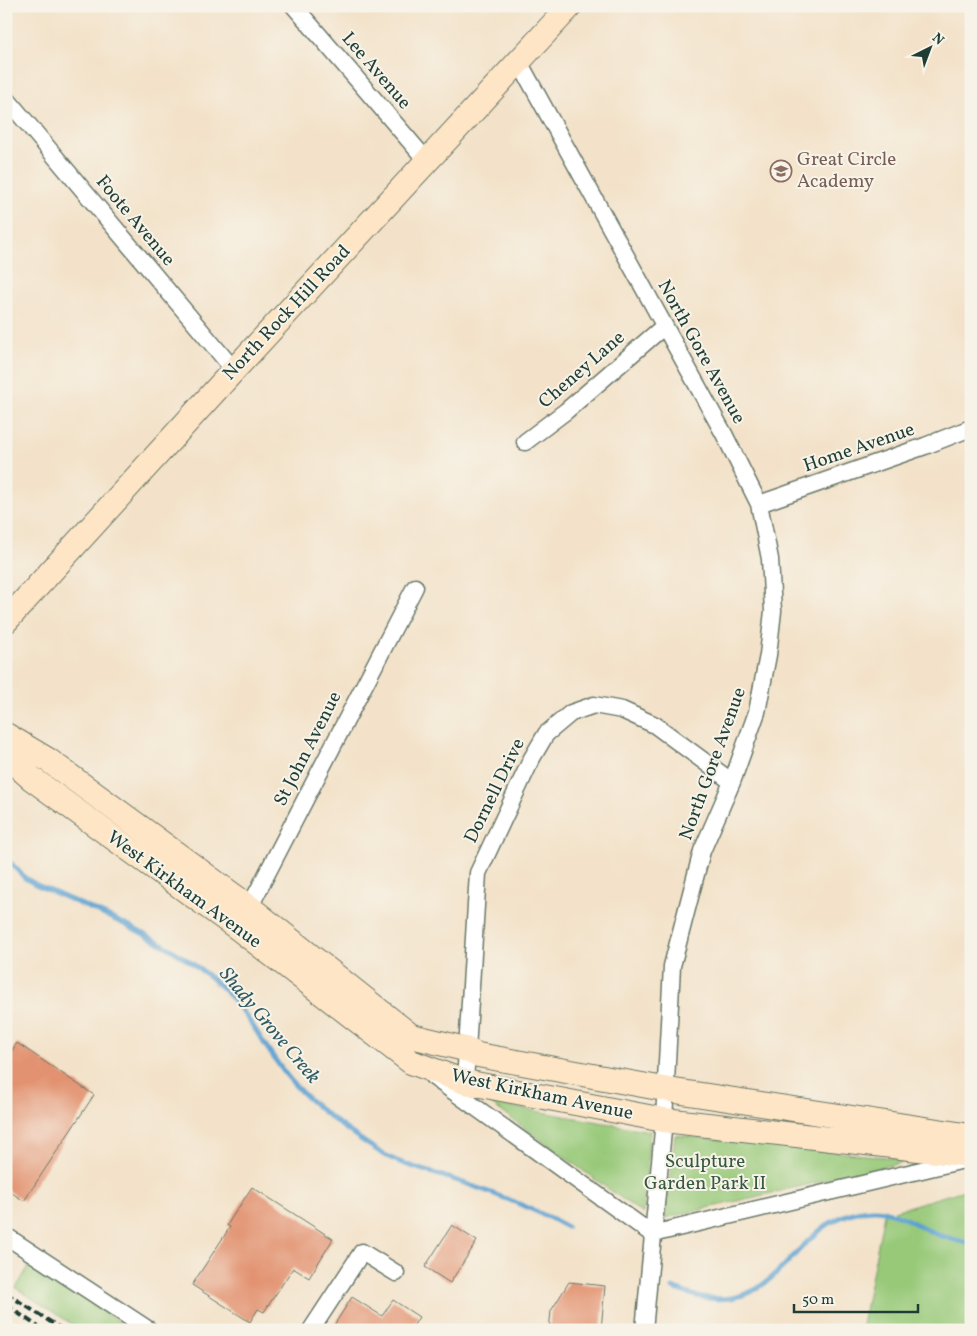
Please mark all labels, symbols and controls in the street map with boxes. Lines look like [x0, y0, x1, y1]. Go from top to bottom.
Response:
north arrow [904, 22, 954, 72]
street label: Lee Avenue [335, 27, 417, 115]
text: N [928, 29, 948, 50]
place label: Great Circle Academy [797, 147, 896, 195]
school or university icon: Great Circle Academy [769, 159, 793, 183]
street label: Foote Avenue [89, 170, 181, 272]
street label: North Rock Hill Road [217, 239, 357, 387]
street label: North Gore Avenue [651, 275, 751, 429]
street label: Cheney Lane [533, 325, 631, 415]
street label: Home Avenue [800, 417, 918, 479]
street label: North Gore Avenue [673, 684, 753, 844]
street label: St John Avenue [268, 687, 348, 811]
street label: Dornell Drive [458, 734, 532, 848]
street label: West Kirkham Avenue [101, 825, 267, 955]
water label: Shady Grove Creek [212, 962, 326, 1090]
street label: West Kirkham Avenue [449, 1063, 635, 1127]
park label: Sculpture Garden Park II [644, 1149, 766, 1197]
scale bar [794, 1281, 918, 1313]
text: 50 m [802, 1290, 834, 1311]

